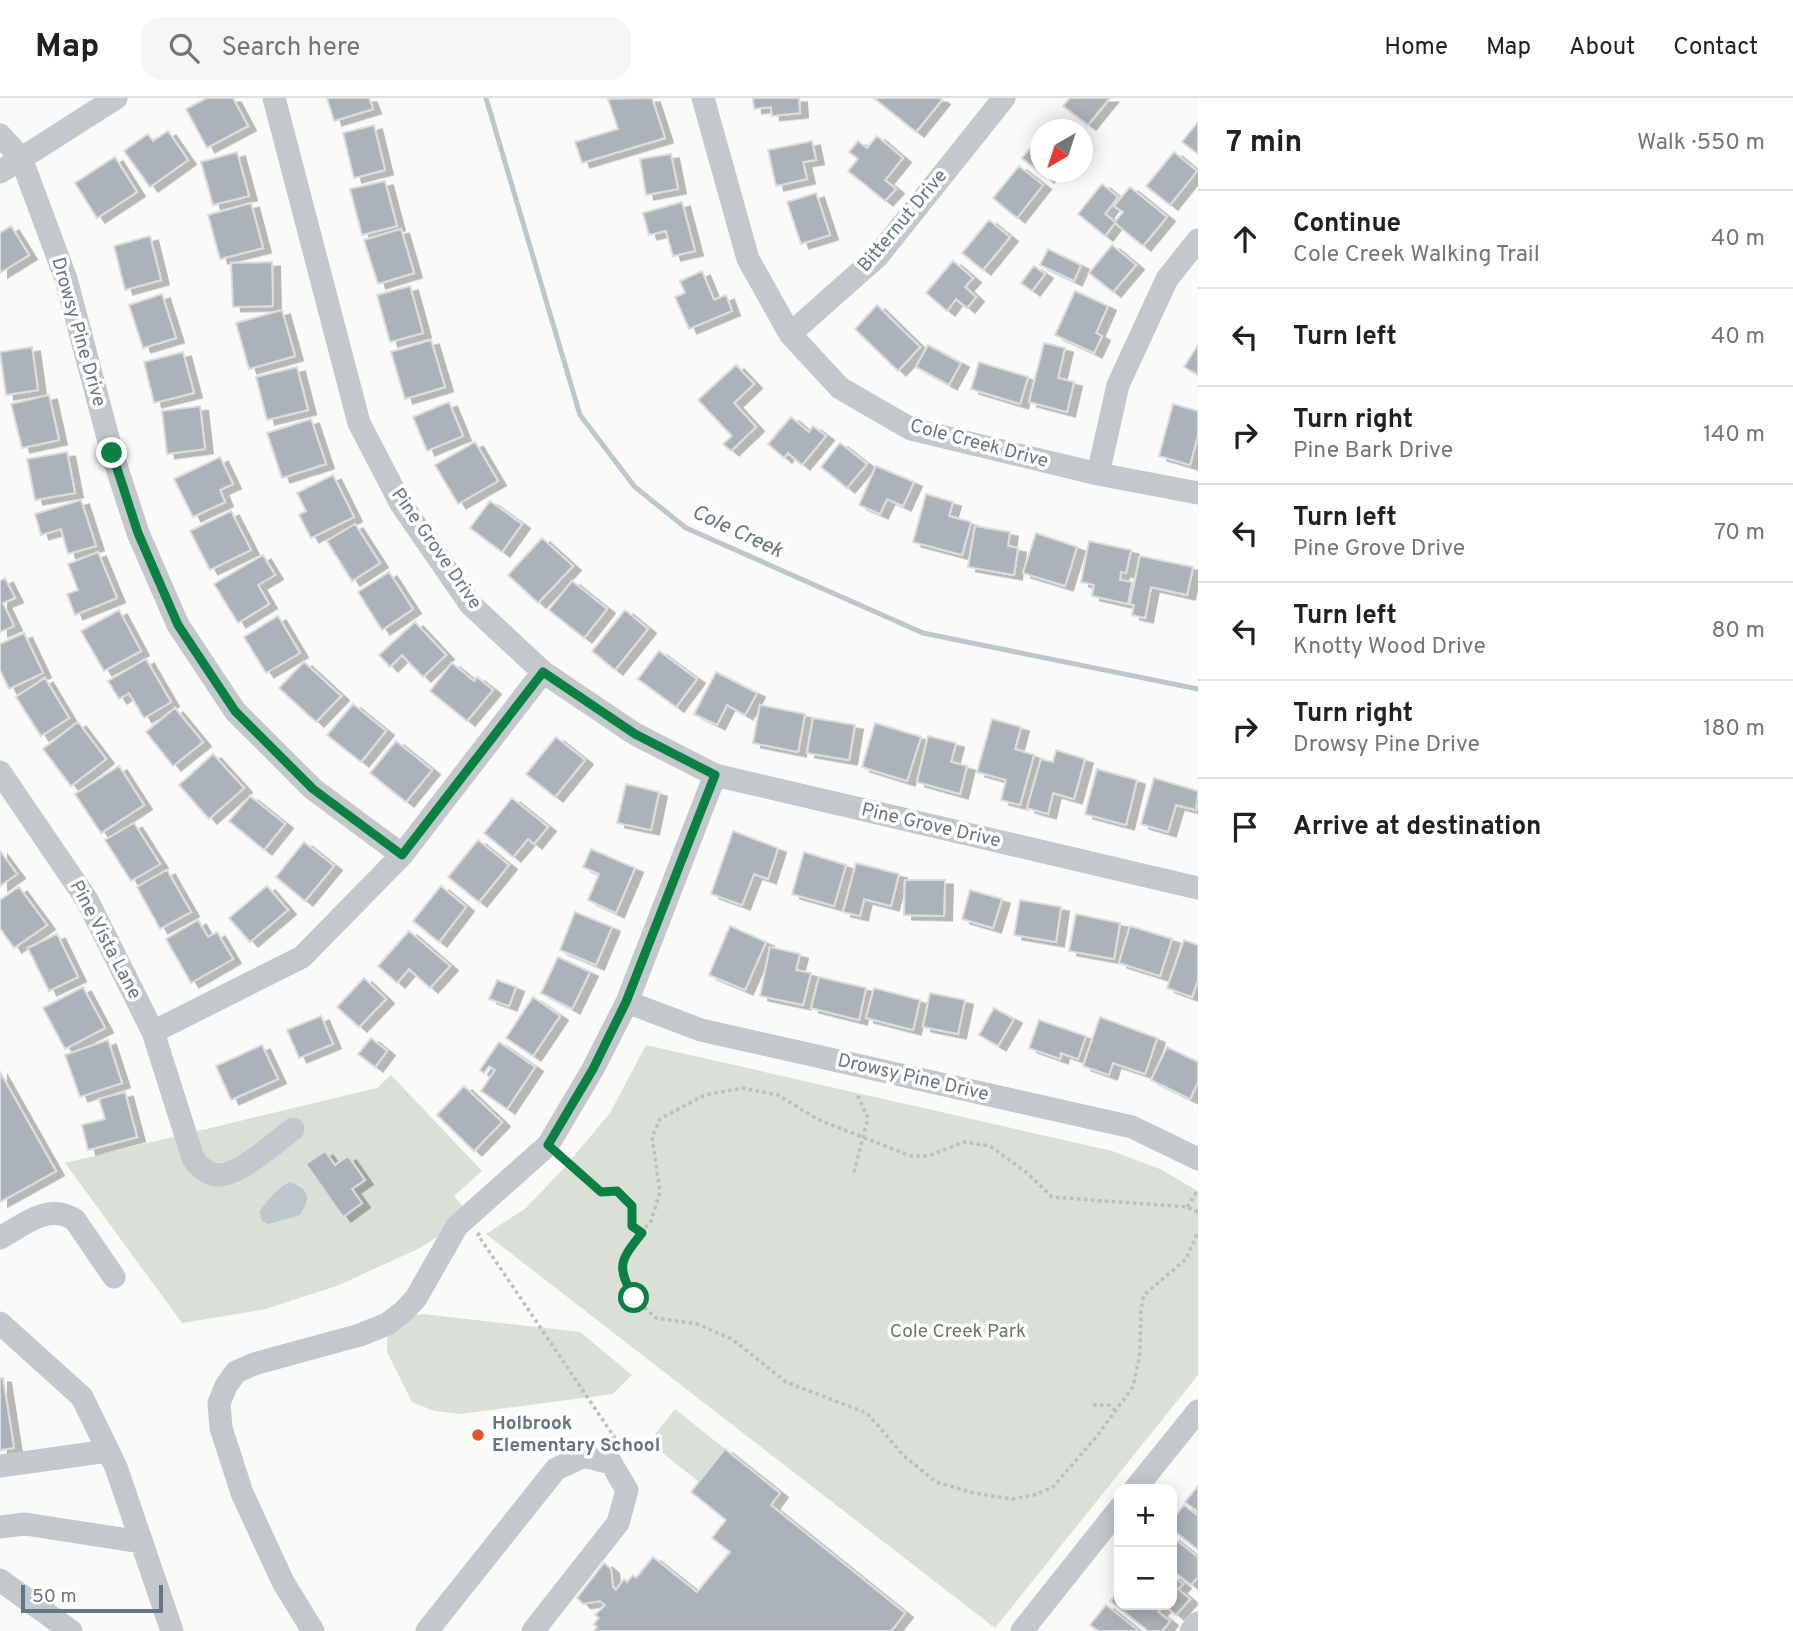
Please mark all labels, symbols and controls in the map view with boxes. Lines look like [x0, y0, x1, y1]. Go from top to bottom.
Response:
search box [141, 17, 631, 80]
text: Map [35, 27, 99, 69]
icon: search [165, 29, 203, 67]
text: Search here [221, 32, 360, 65]
text: Home [1384, 33, 1448, 63]
text: Map [1486, 33, 1531, 63]
text: About [1569, 33, 1635, 63]
text: Contact [1673, 33, 1758, 63]
north arrow [1030, 119, 1093, 182]
text: 7 min [1226, 125, 1302, 162]
text: Walk · 550 m [1637, 129, 1765, 158]
street label: Bitternut Drive [853, 165, 953, 277]
text: Continue [1293, 208, 1401, 241]
icon: ahead [1226, 220, 1264, 258]
text: 40 m [1711, 225, 1765, 254]
text: Cole Creek Walking Trail [1293, 241, 1540, 270]
street label: Drowsy Pine Drive [45, 254, 111, 410]
icon: left [1226, 318, 1264, 356]
text: Turn left [1293, 321, 1397, 354]
text: 40 m [1711, 323, 1765, 352]
text: Turn right [1293, 404, 1413, 437]
street label: Cole Creek Drive [907, 414, 1051, 474]
icon: right [1226, 416, 1264, 454]
text: 140 m [1703, 421, 1765, 450]
route end [96, 437, 127, 468]
text: Pine Bark Drive [1293, 437, 1453, 466]
street label: Pine Grove Drive [385, 484, 487, 614]
water label: Cole Creek [687, 499, 787, 565]
text: Turn left [1293, 502, 1397, 535]
icon: left [1226, 514, 1264, 552]
text: 70 m [1714, 519, 1765, 548]
text: Pine Grove Drive [1293, 535, 1465, 564]
text: Turn left [1293, 600, 1397, 633]
icon: left [1226, 612, 1264, 650]
text: 80 m [1712, 617, 1765, 646]
text: Knotty Wood Drive [1293, 633, 1486, 662]
text: Turn right [1293, 698, 1413, 731]
icon: right [1226, 710, 1264, 748]
text: 180 m [1703, 715, 1765, 744]
text: Drowsy Pine Drive [1293, 731, 1480, 760]
street label: Pine Grove Drive [859, 798, 1003, 854]
icon: arrive [1226, 808, 1264, 846]
text: Arrive at destination [1293, 811, 1541, 844]
street label: Pine Vista Lane [64, 876, 146, 1004]
street label: Drowsy Pine Drive [835, 1049, 991, 1107]
route start [618, 1282, 649, 1313]
park label: Cole Creek Park [890, 1320, 1026, 1344]
place label: Holbrook Elementary School [492, 1412, 660, 1458]
marker: Holbrook Elementary School [470, 1427, 486, 1443]
map controls [1114, 1484, 1177, 1610]
button: + [1114, 1484, 1177, 1547]
button: − [1114, 1547, 1177, 1610]
scale bar [21, 1582, 163, 1614]
text: 50 m [32, 1585, 77, 1609]

